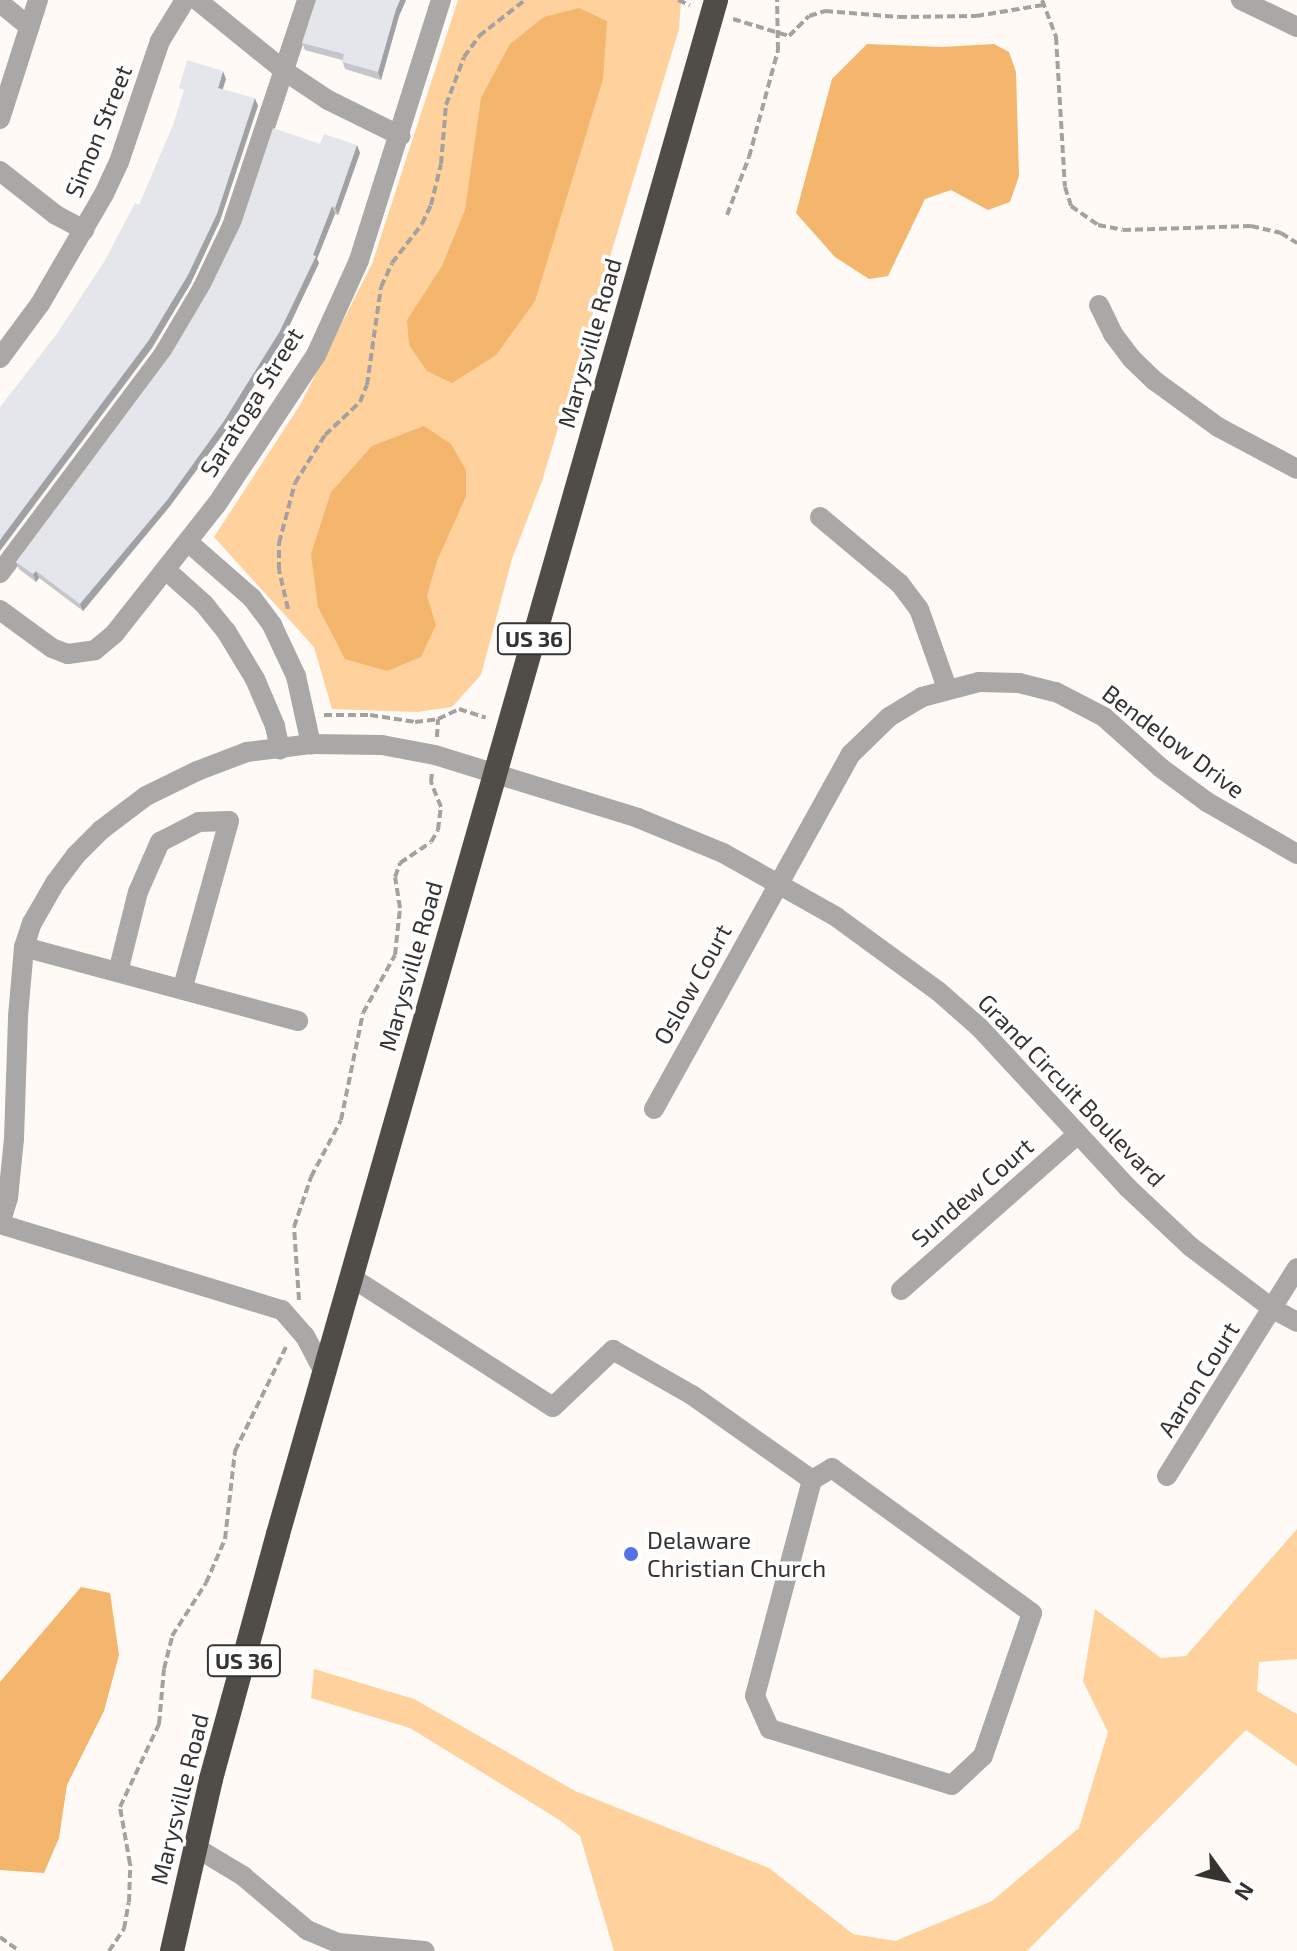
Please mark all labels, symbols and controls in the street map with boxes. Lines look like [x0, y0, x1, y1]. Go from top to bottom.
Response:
street label: Simon Street [58, 61, 138, 201]
street label: Marysville Road [551, 255, 627, 431]
street label: Saratoga Street [194, 322, 308, 482]
road number: US 36 [496, 621, 572, 657]
street label: Bendelow Drive [1097, 678, 1251, 804]
street label: Marysville Road [372, 878, 448, 1054]
street label: Oslow Court [647, 919, 737, 1049]
street label: Grand Circuit Boulevard [972, 988, 1172, 1192]
street label: Sundew Court [905, 1131, 1039, 1253]
street label: Aaron Court [1151, 1316, 1245, 1442]
place label: Delaware Christian Church [647, 1526, 826, 1582]
marker: Delaware Christian Church [622, 1545, 640, 1563]
road number: US 36 [206, 1643, 282, 1679]
street label: Marysville Road [144, 1711, 214, 1887]
north arrow [1185, 1839, 1265, 1919]
text: N [1230, 1878, 1260, 1906]

